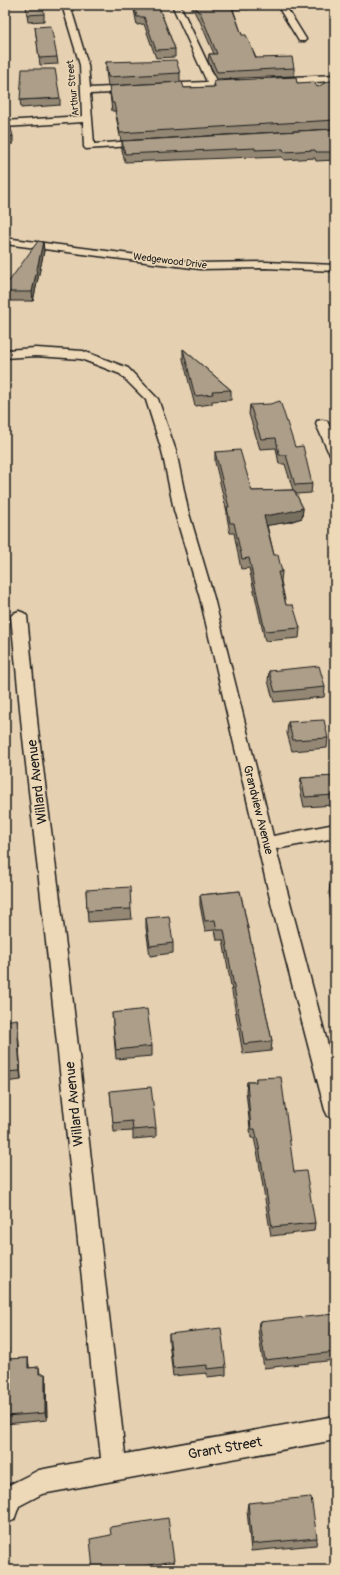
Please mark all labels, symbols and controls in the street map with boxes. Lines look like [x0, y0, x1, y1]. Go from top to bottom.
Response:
street label: Arthur Street [64, 58, 82, 117]
street label: Wedgewood Drive [132, 251, 208, 271]
street label: Willard Avenue [23, 739, 51, 825]
street label: Grandview Avenue [240, 764, 276, 856]
street label: Willard Avenue [61, 1061, 87, 1147]
street label: Grant Street [187, 1433, 264, 1463]

